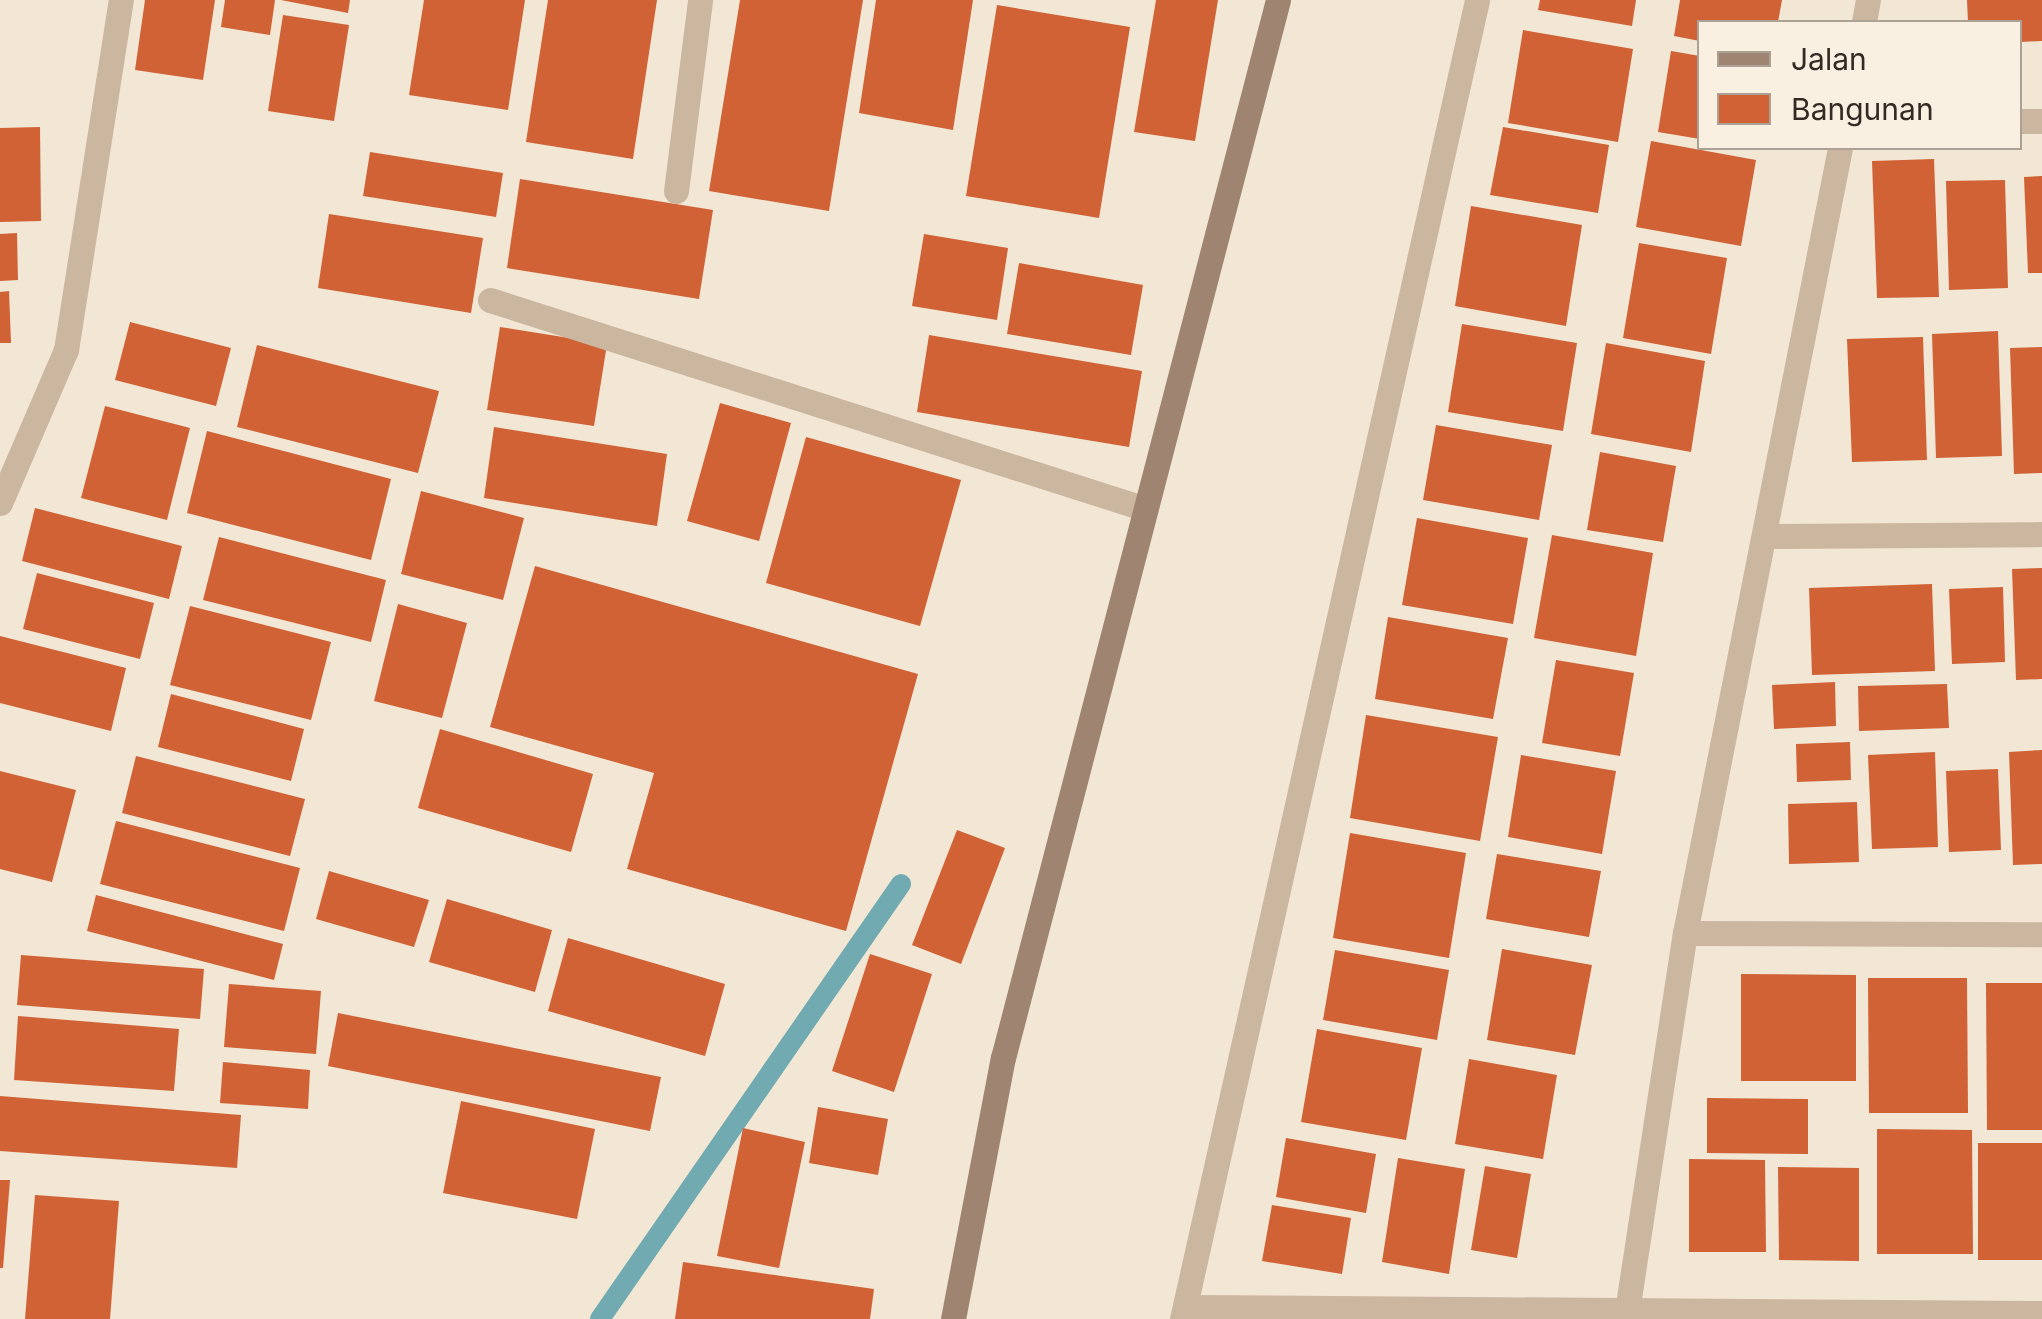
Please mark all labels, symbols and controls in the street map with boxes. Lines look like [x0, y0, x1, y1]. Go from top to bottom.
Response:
legend [1697, 20, 2022, 150]
text: Jalan [1791, 41, 1867, 77]
text: Bangunan [1791, 91, 1934, 127]

